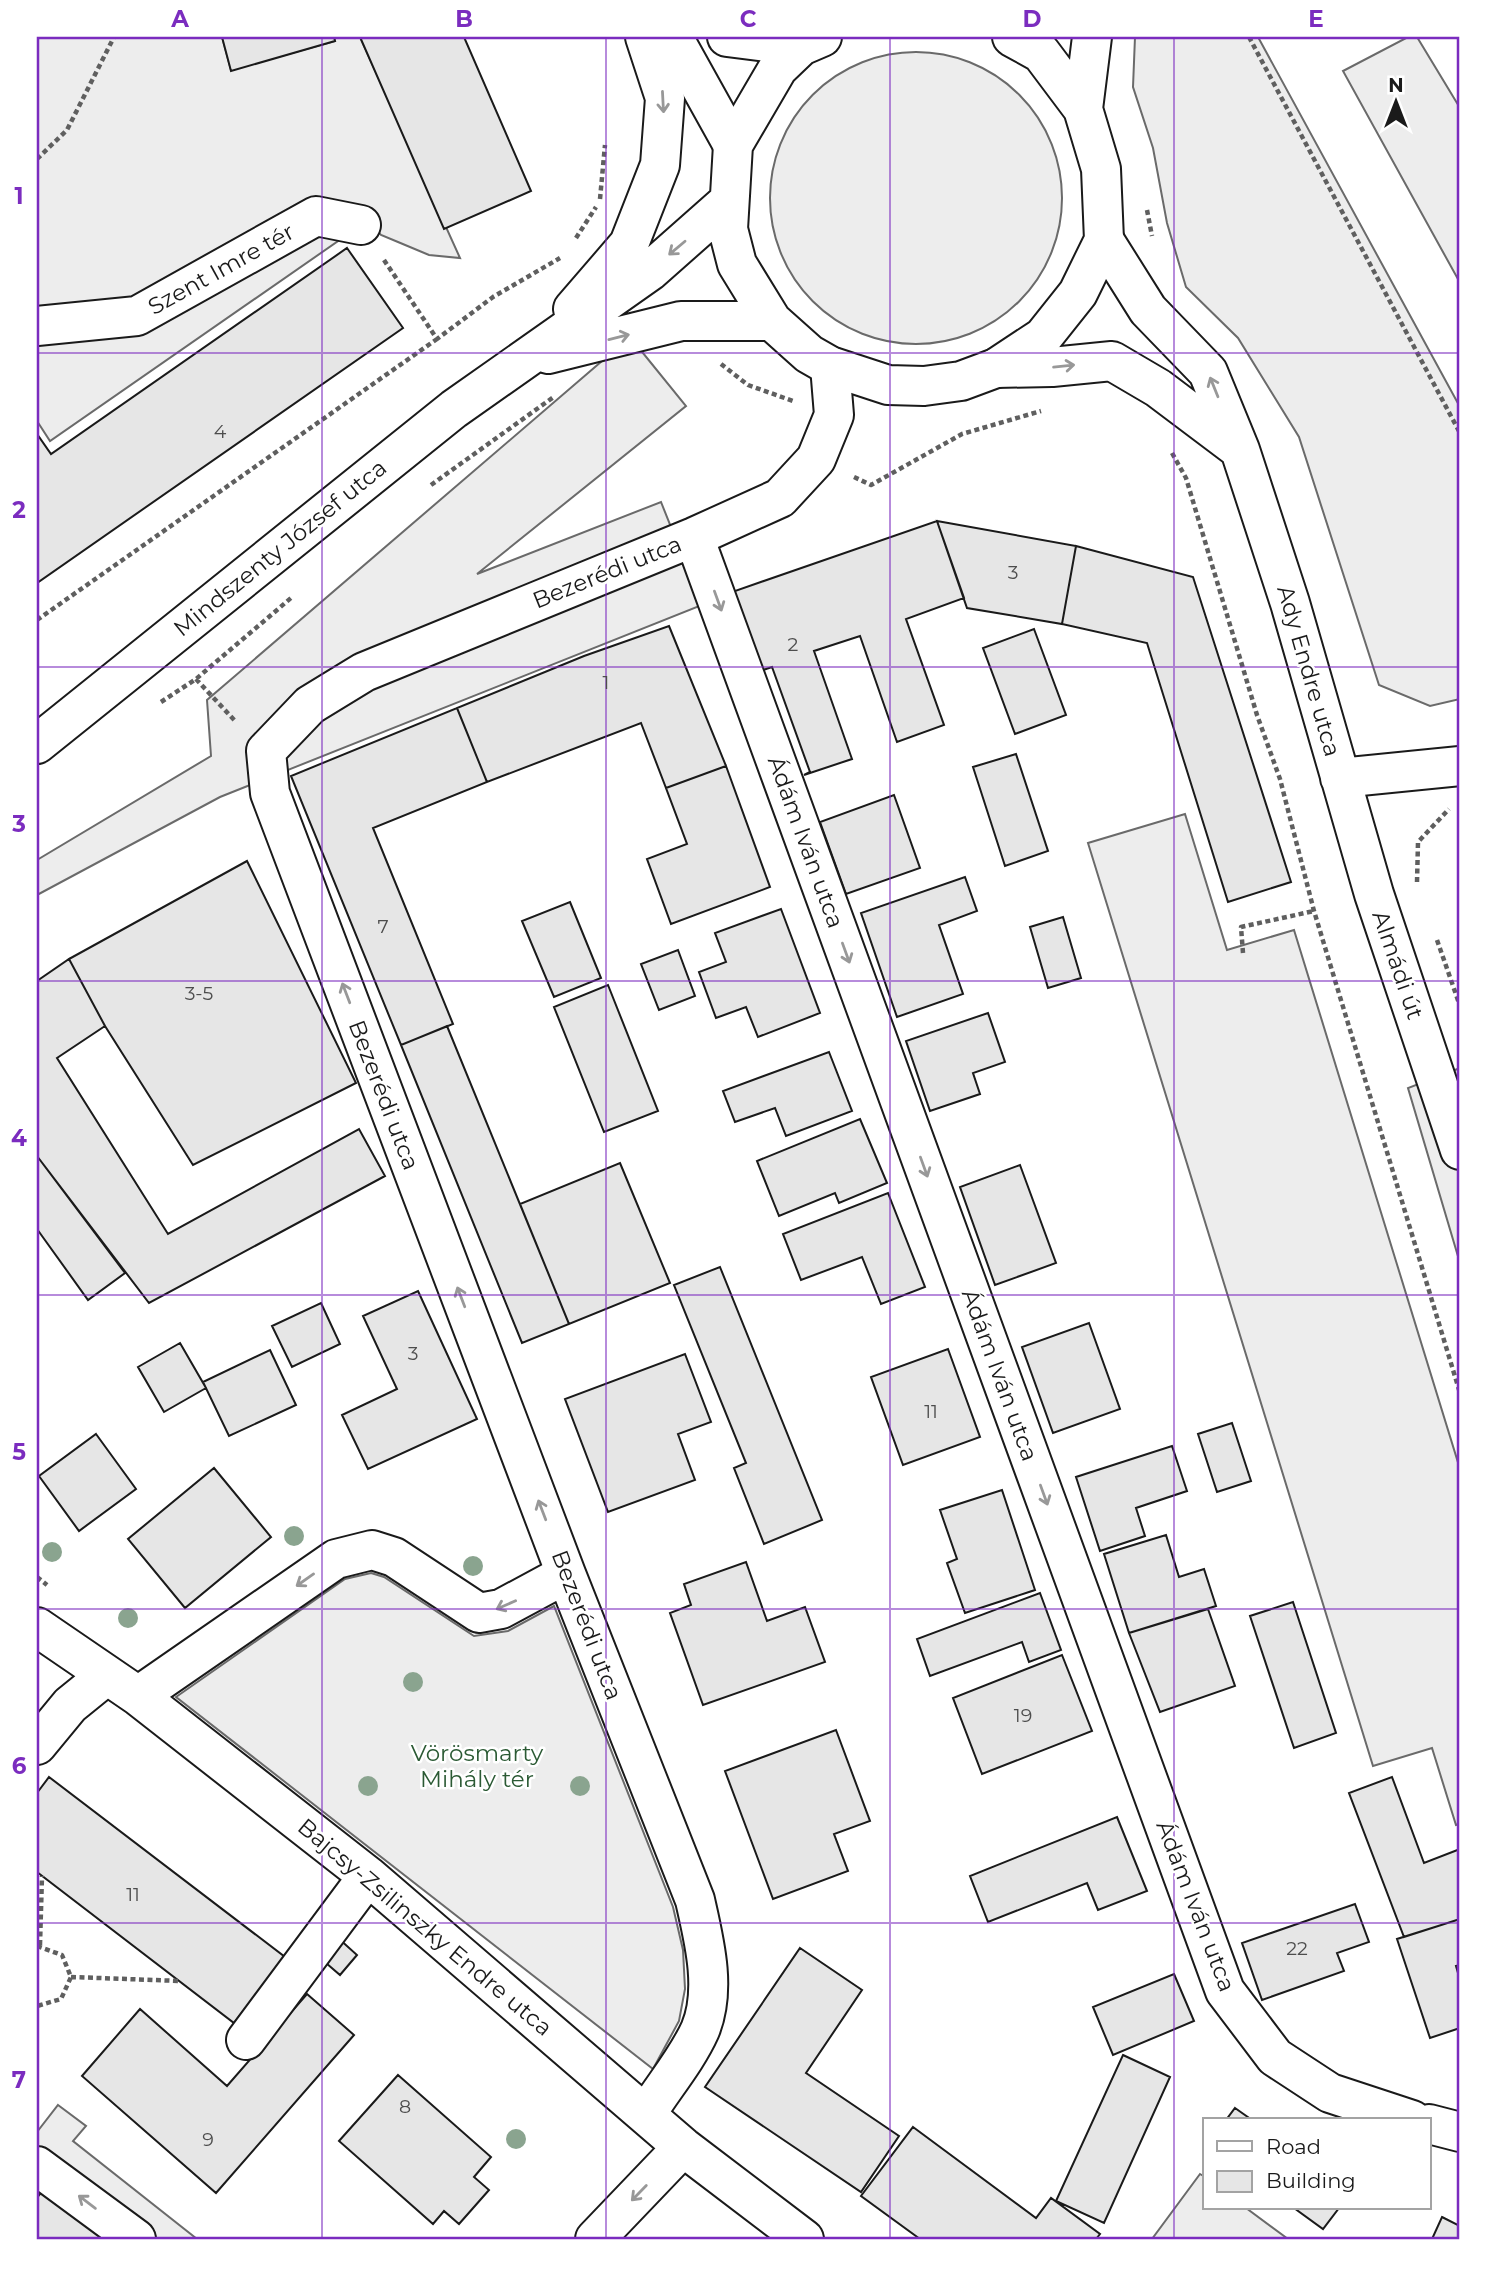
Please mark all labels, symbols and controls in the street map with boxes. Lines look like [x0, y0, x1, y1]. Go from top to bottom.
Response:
text: A [170, 5, 189, 33]
text: B [455, 5, 473, 33]
text: C [740, 5, 757, 33]
text: D [1023, 5, 1042, 33]
text: E [1308, 5, 1324, 33]
north arrow [1360, 66, 1430, 136]
text: N [1388, 74, 1404, 97]
one-way arrow [657, 90, 670, 113]
text: 1 [14, 182, 24, 210]
street label: Szent Imre tér [143, 217, 299, 321]
one-way arrow [669, 240, 687, 256]
one-way arrow [607, 330, 630, 343]
one-way arrow [1053, 359, 1075, 372]
one-way arrow [1207, 376, 1220, 398]
house number: 4 [214, 420, 227, 443]
street label: Mindszenty József utca [168, 453, 392, 643]
text: 2 [12, 496, 26, 524]
street label: Bezerédi utca [528, 529, 686, 615]
house number: 3 [1008, 561, 1018, 584]
street label: Ady Endre utca [1271, 582, 1347, 760]
one-way arrow [712, 590, 725, 612]
house number: 2 [788, 633, 799, 656]
house number: 1 [603, 671, 609, 694]
street label: Ádám Iván utca [762, 752, 850, 932]
text: 3 [11, 810, 26, 838]
street label: Almádi út [1366, 907, 1430, 1023]
house number: 7 [377, 915, 389, 938]
one-way arrow [841, 942, 853, 964]
house number: 3-5 [185, 982, 214, 1005]
one-way arrow [338, 982, 351, 1004]
street label: Bezerédi utca [343, 1016, 425, 1174]
text: 4 [11, 1124, 27, 1152]
one-way arrow [919, 1155, 931, 1177]
street label: Ádám Iván utca [956, 1285, 1044, 1465]
one-way arrow [454, 1287, 466, 1309]
house number: 3 [408, 1342, 418, 1365]
house number: 11 [924, 1400, 938, 1423]
text: 5 [12, 1438, 26, 1466]
one-way arrow [1039, 1484, 1051, 1506]
one-way arrow [535, 1499, 547, 1521]
street label: Bezerédi utca [546, 1546, 628, 1704]
one-way arrow [296, 1573, 315, 1587]
one-way arrow [496, 1599, 517, 1612]
house number: 19 [1014, 1704, 1032, 1727]
park label: Vörösmarty Mihály tér [411, 1739, 544, 1793]
text: 6 [12, 1752, 27, 1780]
street label: Bajcsy-Zsilinszky Endre utca [292, 1812, 558, 2042]
street label: Ádám Iván utca [1151, 1817, 1241, 1995]
house number: 11 [126, 1883, 140, 1906]
house number: 22 [1286, 1937, 1308, 1960]
text: 7 [12, 2066, 26, 2094]
house number: 8 [399, 2095, 411, 2118]
legend [1203, 2118, 1430, 2210]
house number: 9 [202, 2128, 214, 2151]
text: Road [1266, 2134, 1321, 2159]
text: Building [1266, 2168, 1356, 2193]
one-way arrow [630, 2184, 647, 2201]
one-way arrow [78, 2195, 96, 2210]

